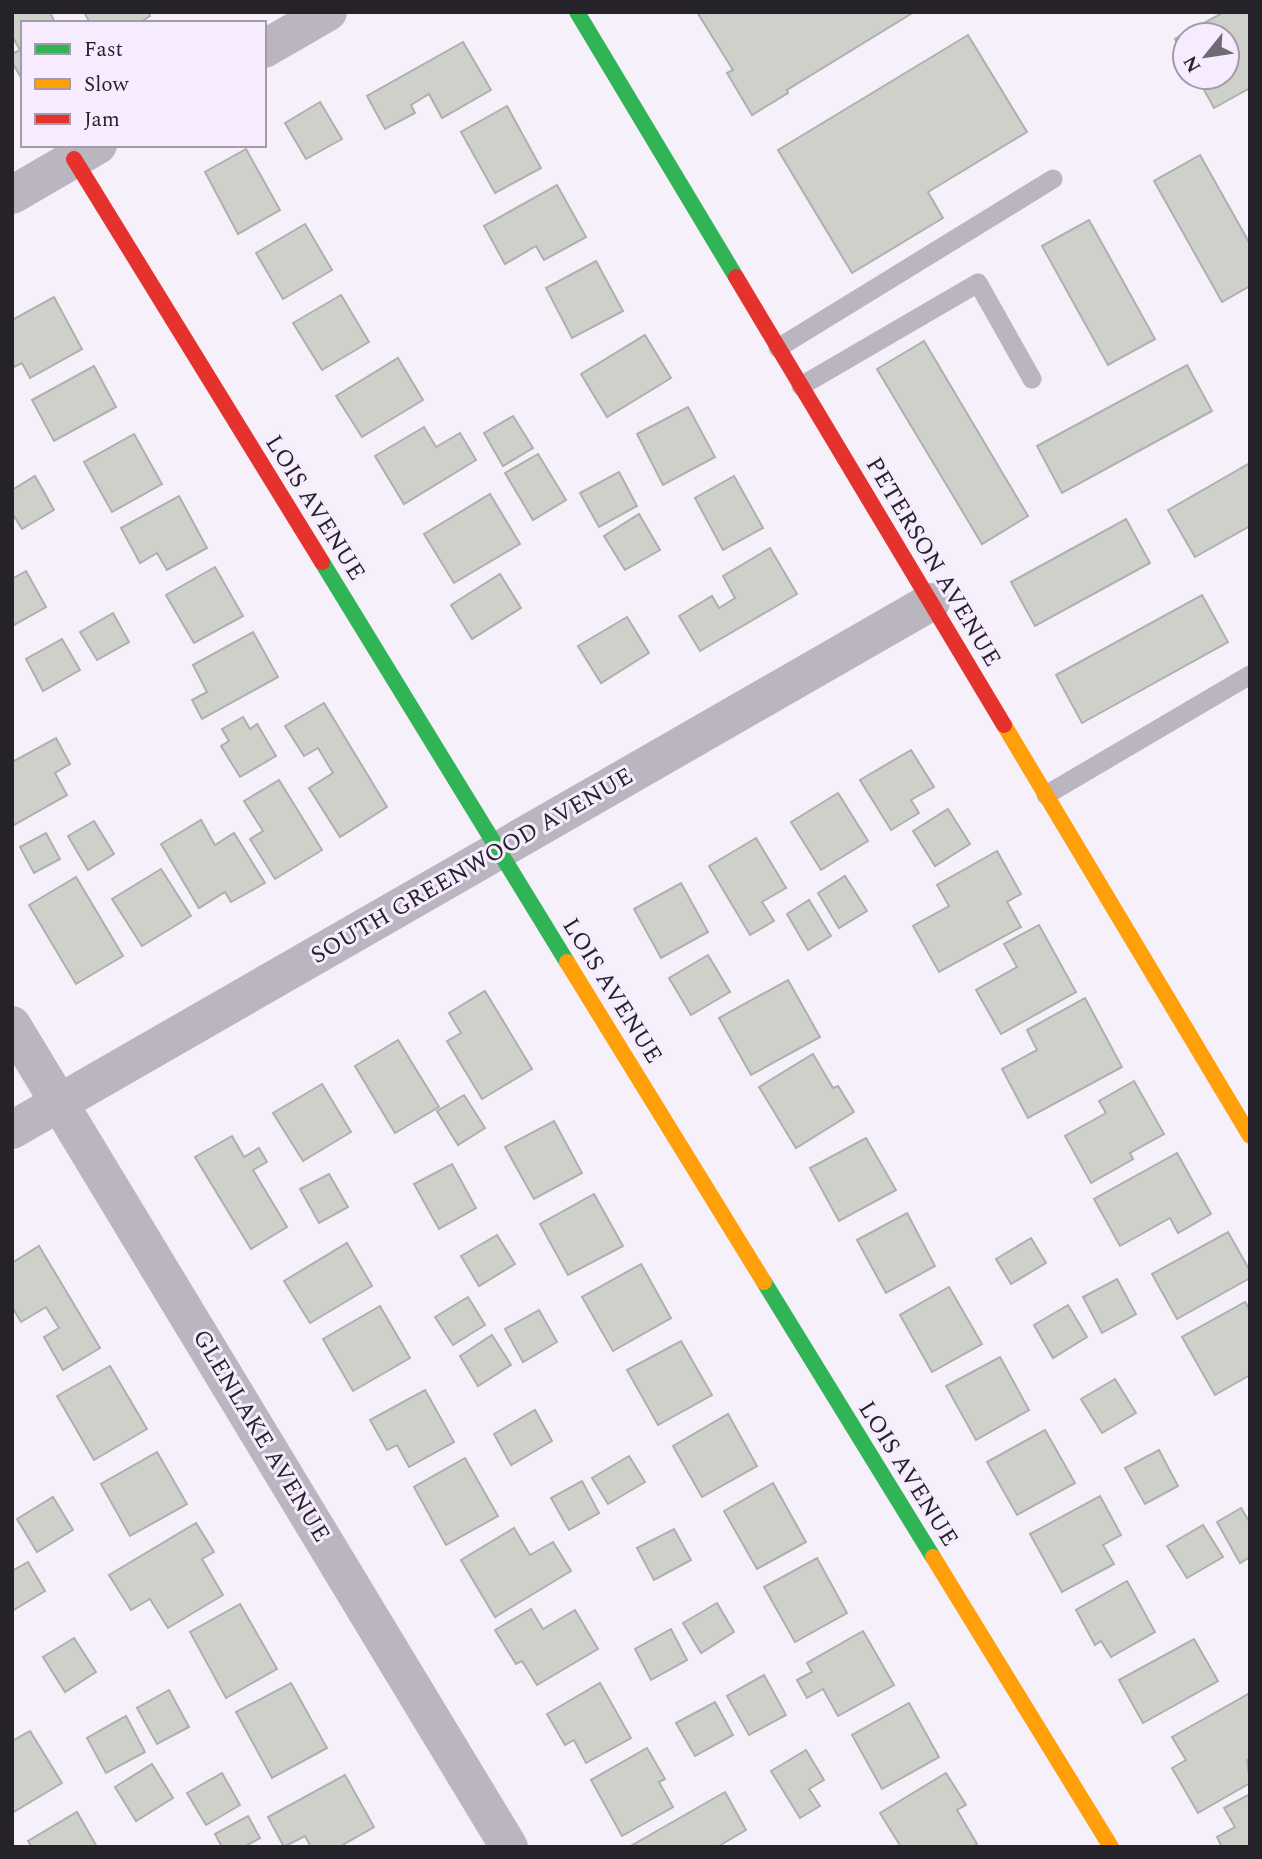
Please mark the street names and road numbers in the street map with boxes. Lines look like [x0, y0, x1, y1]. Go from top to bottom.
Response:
street label: LOIS AVENUE [256, 428, 374, 588]
street label: PETERSON AVENUE [856, 450, 1010, 674]
street label: SOUTH GREENWOOD AVENUE [304, 759, 640, 973]
street label: LOIS AVENUE [553, 911, 671, 1071]
street label: GLENLAKE AVENUE [183, 1323, 339, 1549]
street label: LOIS AVENUE [849, 1394, 967, 1554]

